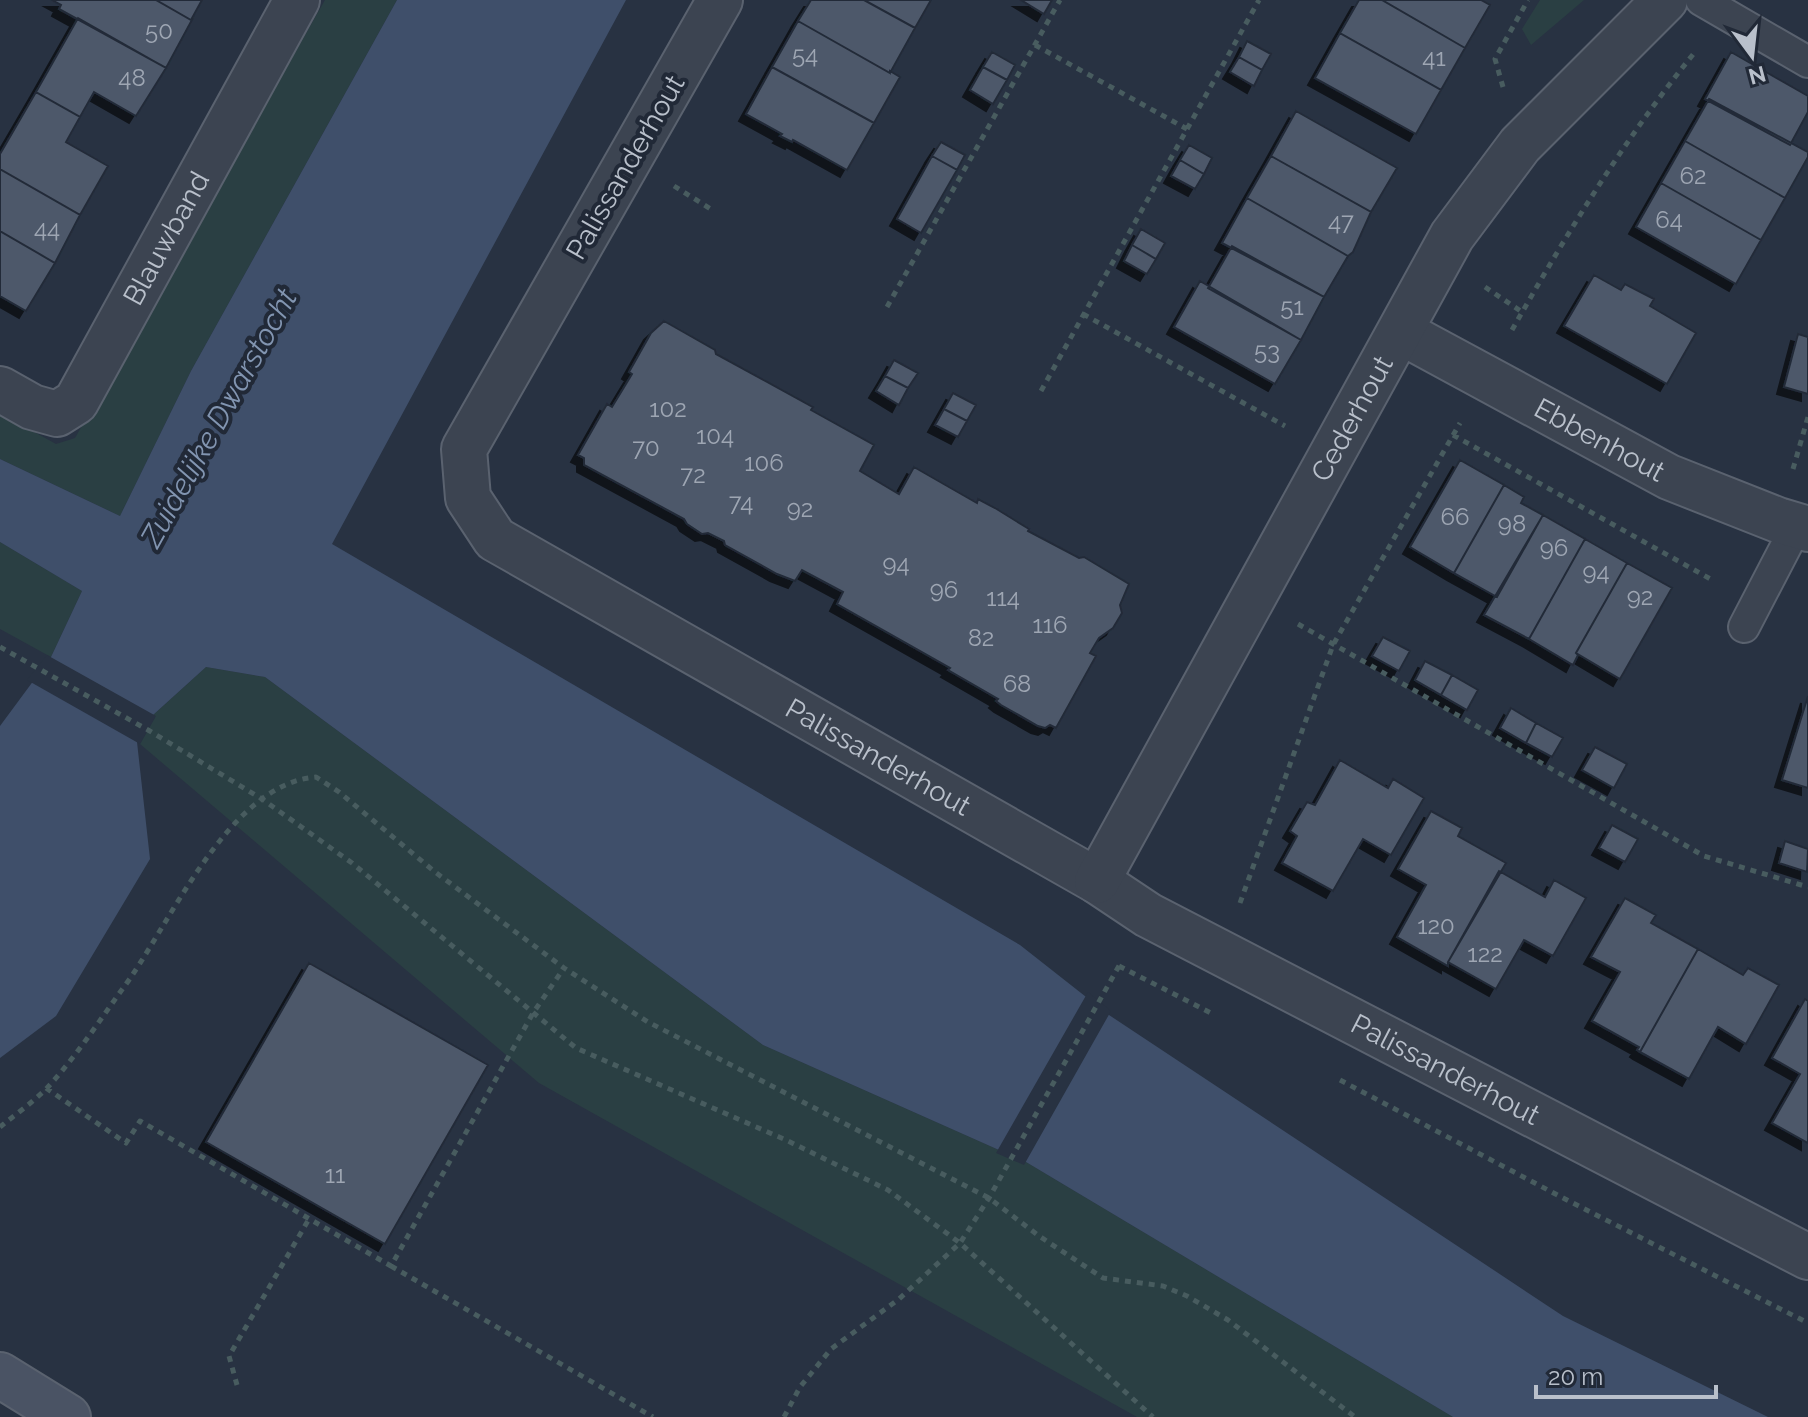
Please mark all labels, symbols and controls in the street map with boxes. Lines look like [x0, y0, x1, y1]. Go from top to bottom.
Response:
house number: 50 [145, 16, 173, 45]
north arrow [1712, 16, 1792, 96]
house number: 54 [792, 40, 818, 69]
house number: 41 [1422, 43, 1446, 72]
text: N [1746, 61, 1769, 90]
house number: 48 [118, 63, 146, 92]
street label: Palissanderhout [559, 69, 692, 265]
house number: 62 [1680, 161, 1706, 190]
street label: Blauwband [117, 166, 216, 311]
house number: 64 [1655, 205, 1683, 234]
house number: 47 [1328, 207, 1354, 236]
house number: 44 [34, 214, 60, 243]
water label: Zuidelijke Dwarstocht [132, 283, 304, 554]
house number: 51 [1280, 292, 1304, 321]
house number: 53 [1254, 336, 1280, 365]
street label: Cederhout [1304, 350, 1400, 487]
street label: Ebbenhout [1529, 391, 1671, 489]
house number: 102 [649, 394, 687, 423]
house number: 104 [696, 421, 734, 450]
house number: 70 [632, 433, 660, 462]
house number: 106 [744, 448, 784, 477]
house number: 72 [680, 460, 706, 489]
house number: 74 [729, 488, 753, 517]
house number: 92 [787, 494, 813, 523]
house number: 66 [1441, 502, 1469, 531]
house number: 98 [1498, 509, 1526, 538]
house number: 96 [1540, 533, 1568, 562]
house number: 94 [882, 549, 910, 578]
house number: 94 [1582, 557, 1610, 586]
house number: 96 [930, 575, 958, 604]
house number: 92 [1627, 582, 1653, 611]
house number: 114 [986, 583, 1020, 612]
house number: 116 [1032, 610, 1068, 639]
house number: 82 [968, 623, 994, 652]
house number: 68 [1003, 669, 1031, 698]
street label: Palissanderhout [780, 692, 977, 823]
house number: 120 [1417, 911, 1455, 940]
house number: 122 [1467, 939, 1503, 968]
street label: Palissanderhout [1346, 1007, 1546, 1132]
house number: 11 [325, 1160, 345, 1189]
scale bar [1536, 1349, 1716, 1399]
text: 20 m [1548, 1362, 1603, 1391]

